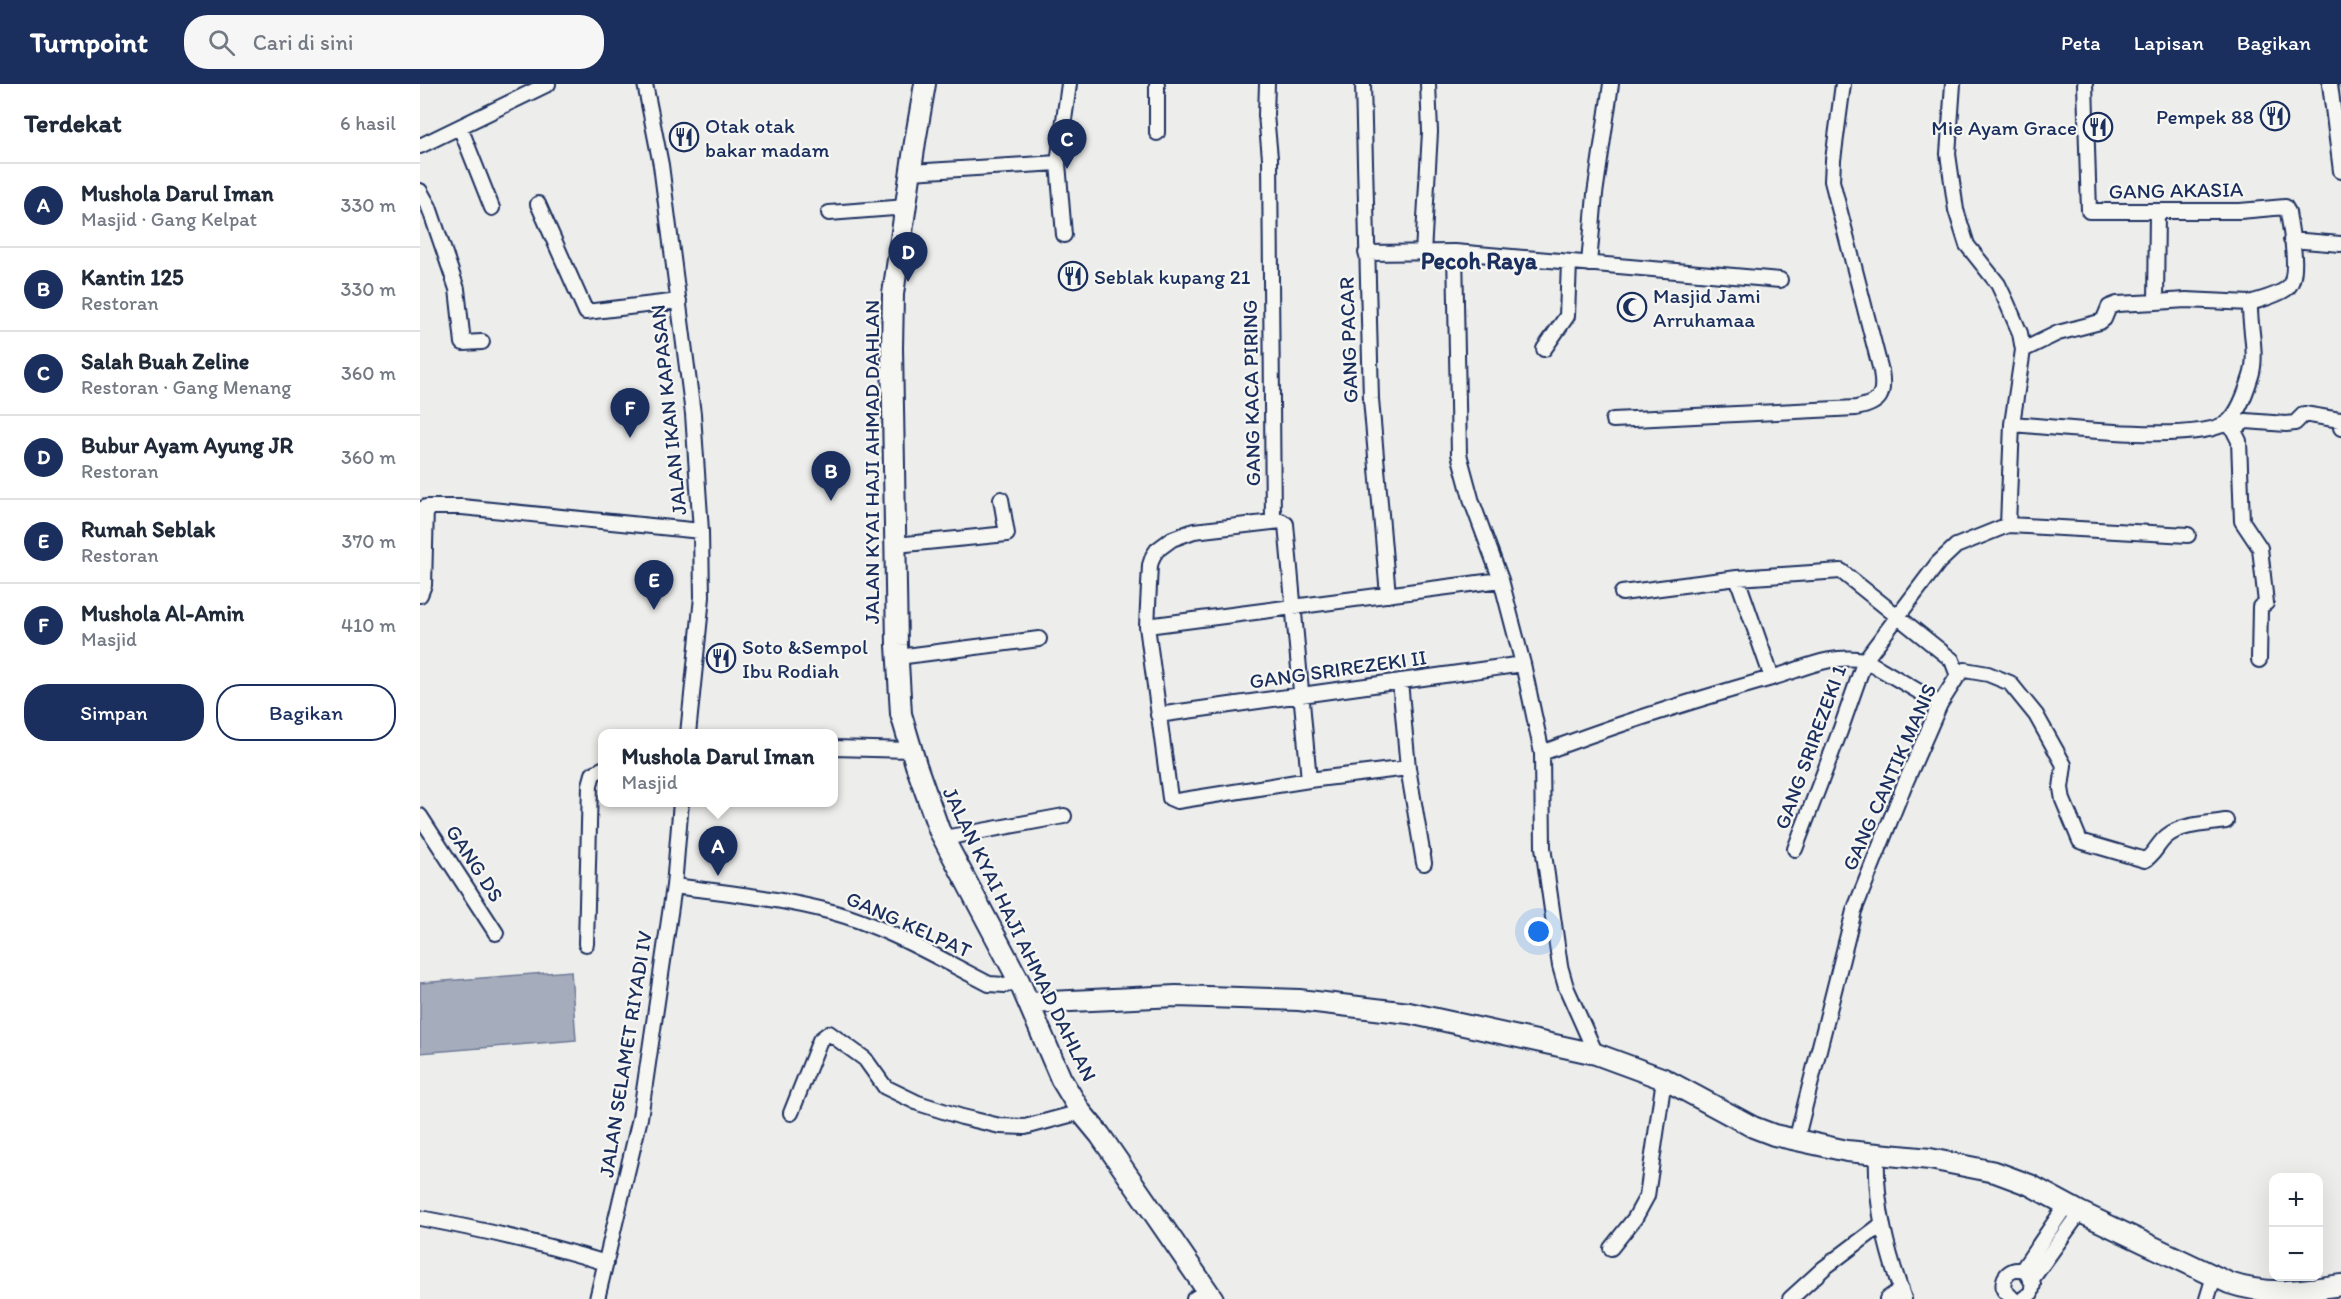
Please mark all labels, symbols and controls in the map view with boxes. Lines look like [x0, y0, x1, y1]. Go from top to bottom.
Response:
search box [184, 15, 604, 69]
text: Turnpoint [30, 25, 148, 59]
icon: search [205, 26, 238, 59]
text: Cari di sini [253, 29, 354, 56]
text: Peta [2061, 30, 2101, 55]
text: Lapisan [2134, 30, 2204, 55]
text: Bagikan [2237, 30, 2311, 55]
restaurant icon: Pempek 88 [2259, 100, 2291, 132]
place label: Pempek 88 [2156, 104, 2254, 129]
text: Terdekat [24, 107, 122, 139]
text: 6 hasil [340, 111, 396, 135]
restaurant icon: Mie Ayam Grace [2082, 111, 2114, 143]
place label: Otak otak bakar madam [705, 113, 830, 162]
place label: Mie Ayam Grace [1931, 115, 2077, 140]
pin: C [1048, 120, 1086, 169]
restaurant icon: Otak otak bakar madam [668, 121, 700, 153]
street label: GANG AKASIA [2108, 176, 2244, 204]
text: Mushola Darul Iman [81, 180, 274, 207]
text: A [37, 193, 50, 217]
text: 330 m [341, 193, 396, 217]
text: Masjid · Gang Kelpat [81, 207, 257, 231]
pin: D [888, 232, 928, 282]
district label: Pecoh Raya [1421, 246, 1538, 276]
restaurant icon: Seblak kupang 21 [1057, 260, 1089, 292]
text: Kantin 125 [81, 264, 184, 291]
place label: Seblak kupang 21 [1094, 264, 1251, 289]
street label: GANG PACAR [1333, 276, 1363, 404]
text: B [37, 277, 50, 301]
text: 330 m [341, 277, 396, 301]
place label: Masjid Jami Arruhamaa [1653, 283, 1761, 332]
text: Restoran [81, 291, 159, 315]
mosque icon: Masjid Jami Arruhamaa [1616, 291, 1648, 323]
street label: GANG KACA PIRING [1237, 299, 1265, 487]
street label: JALAN KYAI HAJI AHMAD DAHLAN [859, 300, 884, 624]
street label: JALAN IKAN KAPASAN [645, 303, 691, 517]
text: Salah Buah Zeline [81, 348, 249, 375]
text: C [37, 361, 50, 385]
text: 360 m [341, 361, 396, 385]
text: Restoran · Gang Menang [81, 375, 291, 399]
pin: F [610, 388, 650, 438]
text: Bubur Ayam Ayung JR [81, 432, 293, 459]
text: D [37, 445, 50, 469]
text: 360 m [341, 445, 396, 469]
pin: B [812, 452, 850, 501]
text: Restoran [81, 459, 159, 483]
text: Rumah Seblak [81, 516, 215, 543]
text: E [38, 529, 49, 553]
text: 370 m [342, 529, 396, 553]
text: Restoran [81, 543, 159, 567]
pin: E [634, 560, 674, 610]
text: Mushola Al-Amin [81, 600, 244, 627]
text: F [38, 613, 49, 637]
text: 410 m [341, 613, 396, 637]
text: Masjid [81, 627, 137, 651]
place label: Soto &Sempol Ibu Rodiah [742, 634, 868, 683]
restaurant icon: Soto &Sempol Ibu Rodiah [705, 642, 737, 674]
street label: GANG SRIREZEKI II [1248, 644, 1428, 694]
street label: GANG SRIREZEKI 1 [1769, 661, 1851, 832]
street label: GANG CANTIK MANIS [1837, 680, 1941, 874]
button: Simpan [24, 684, 204, 741]
button: Bagikan [216, 684, 396, 741]
popup [598, 729, 838, 807]
text: Mushola Darul Iman [622, 743, 814, 770]
text: Masjid [622, 770, 678, 794]
street label: JALAN KYAI HAJI AHMAD DAHLAN [938, 783, 1102, 1085]
street label: GANG DS [441, 820, 509, 906]
pin: A [698, 826, 738, 876]
street label: GANG KELPAT [842, 885, 976, 963]
your location [1524, 917, 1553, 946]
street label: JALAN SELAMET RIYADI IV [593, 928, 657, 1179]
map controls [2269, 1173, 2323, 1281]
button: + [2269, 1173, 2323, 1227]
button: − [2269, 1227, 2323, 1281]

